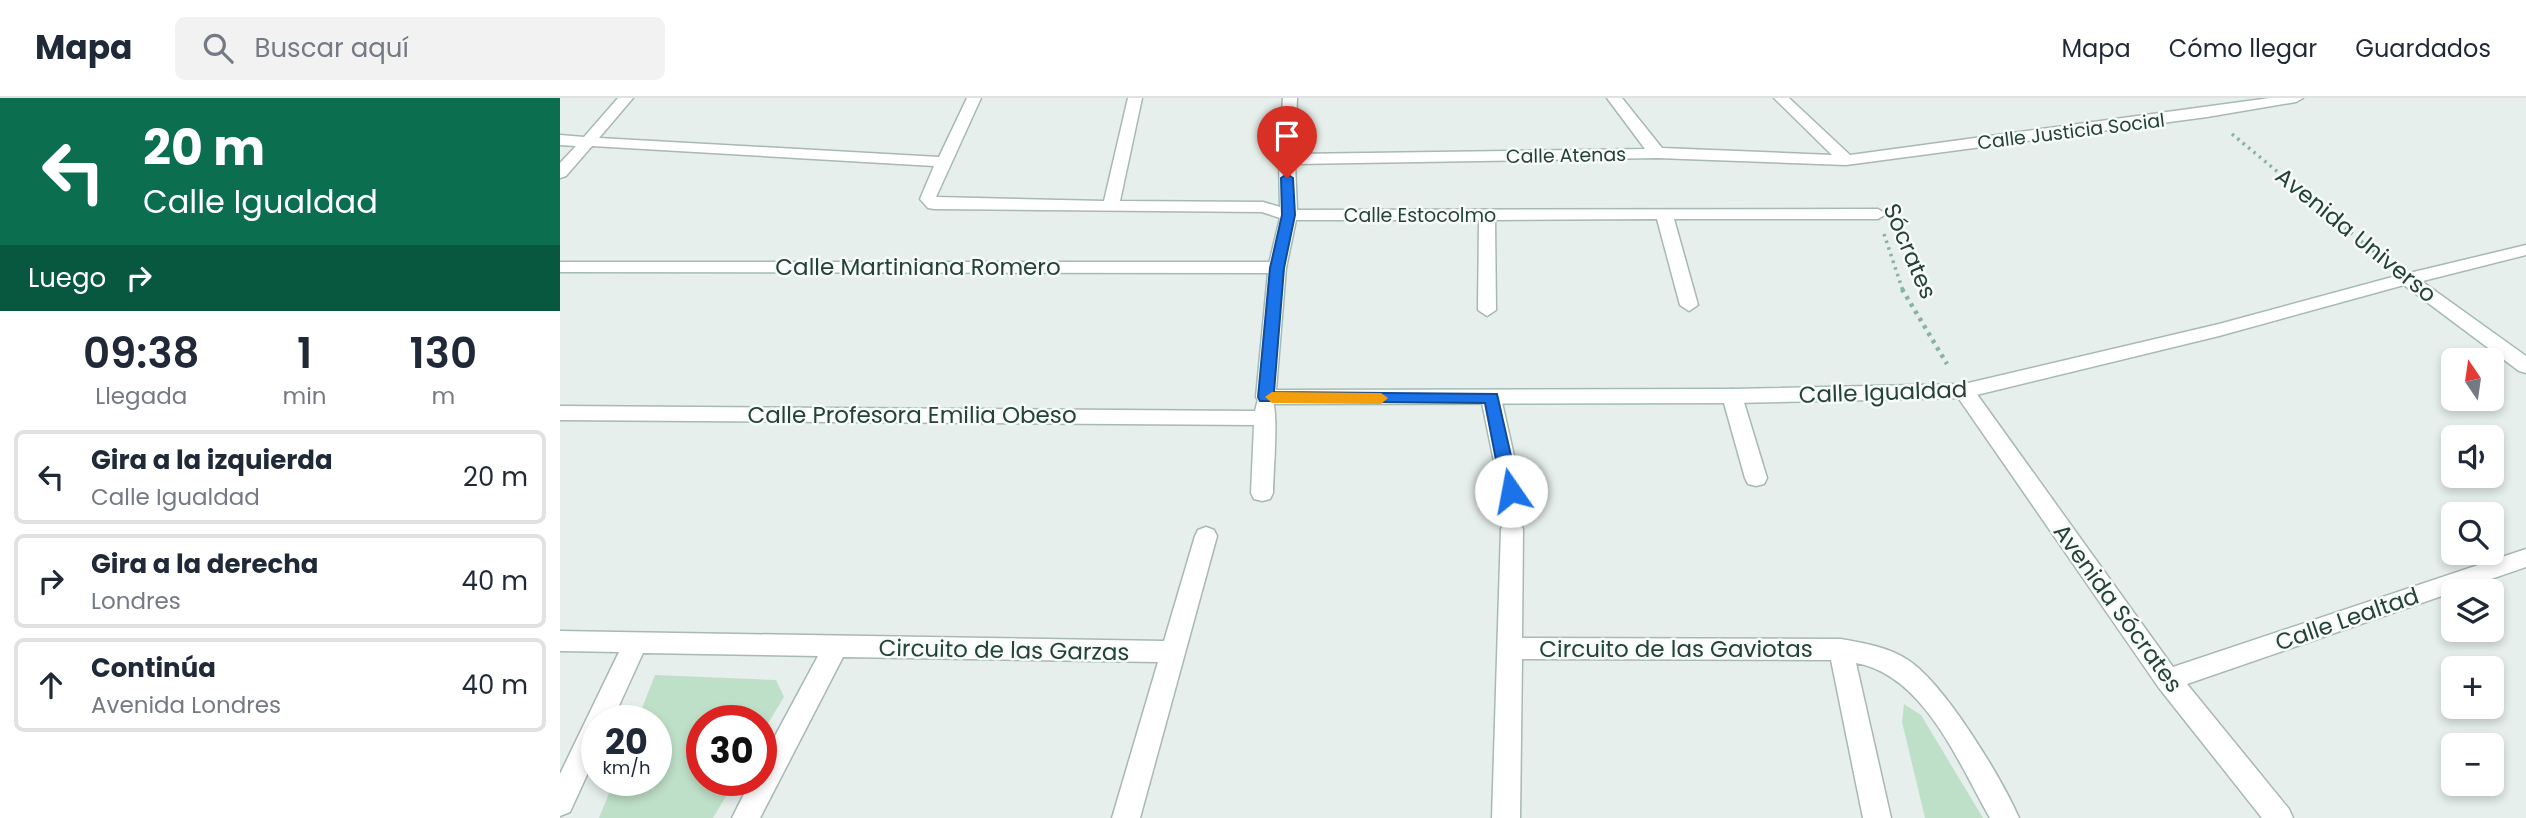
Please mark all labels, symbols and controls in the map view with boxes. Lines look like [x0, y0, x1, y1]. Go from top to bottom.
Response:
search box [175, 17, 665, 80]
text: Mapa [35, 24, 133, 71]
icon: search [199, 29, 237, 67]
text: Buscar aquí [255, 30, 409, 66]
text: Mapa [2061, 32, 2131, 65]
text: Cómo llegar [2169, 32, 2317, 65]
text: Guardados [2355, 32, 2491, 65]
pin [1257, 106, 1317, 178]
street label: Calle Justicia Social [1976, 107, 2166, 156]
text: 20 m [143, 114, 265, 182]
icon: arrive [1268, 117, 1306, 155]
icon: left [28, 126, 119, 217]
street label: Calle Atenas [1506, 141, 1626, 170]
street label: Avenida Universo [2269, 160, 2443, 310]
text: Calle Igualdad [143, 179, 378, 224]
street label: Sócrates [1876, 198, 1944, 304]
street label: Calle Estocolmo [1344, 202, 1496, 229]
street label: Calle Martiniana Romero [775, 251, 1061, 283]
icon: right [120, 259, 158, 297]
text: Luego [28, 260, 106, 296]
text: 09:38 [83, 324, 200, 383]
text: 1 [297, 324, 312, 383]
text: 130 [410, 324, 477, 383]
north arrow [2441, 348, 2504, 411]
map controls [2441, 348, 2504, 796]
street label: Calle Igualdad [1798, 373, 1968, 411]
text: Llegada [95, 380, 187, 412]
text: min [283, 380, 327, 412]
text: m [431, 380, 455, 412]
street label: Calle Profesora Emilia Obeso [747, 399, 1077, 431]
button: sound [2441, 425, 2504, 488]
text: Gira a la izquierda [91, 442, 333, 478]
position arrow [1474, 454, 1548, 528]
icon: left [32, 458, 70, 496]
text: 20 m [463, 459, 528, 495]
text: Calle Igualdad [91, 481, 260, 513]
button: search [2441, 502, 2504, 565]
street label: Avenida Sócrates [2046, 517, 2190, 699]
text: Gira a la derecha [91, 546, 319, 582]
icon: right [32, 562, 70, 600]
text: 40 m [462, 563, 528, 599]
street label: Calle Lealtad [2271, 579, 2423, 659]
button: layers [2441, 579, 2504, 642]
text: Londres [91, 585, 181, 617]
street label: Circuito de las Garzas [878, 632, 1130, 668]
street label: Circuito de las Gaviotas [1539, 633, 1813, 665]
text: Continúa [91, 650, 216, 686]
button: + [2441, 656, 2504, 719]
icon: ahead [32, 666, 70, 704]
text: 40 m [462, 667, 528, 703]
text: Avenida Londres [91, 689, 281, 721]
speed limit sign: 30 [686, 705, 777, 796]
text: 20 [605, 717, 648, 766]
button: − [2441, 733, 2504, 796]
text: km/h [603, 755, 650, 780]

